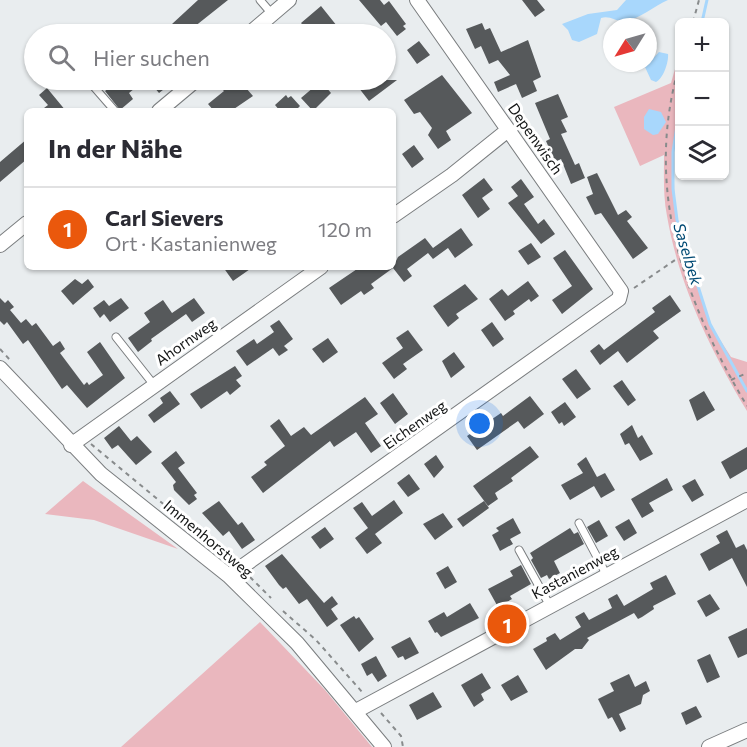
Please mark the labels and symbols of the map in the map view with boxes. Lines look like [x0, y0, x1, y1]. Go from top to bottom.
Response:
north arrow [603, 18, 657, 72]
street label: Depenwisch [505, 99, 567, 178]
water label: Saselbek [670, 220, 707, 288]
street label: Ahornweg [152, 314, 219, 369]
street label: Eichenweg [379, 396, 449, 452]
your location [465, 409, 494, 438]
street label: Immenhorstweg [160, 496, 257, 581]
street label: Kastanienweg [528, 542, 621, 602]
pin: 1 [488, 602, 526, 646]

